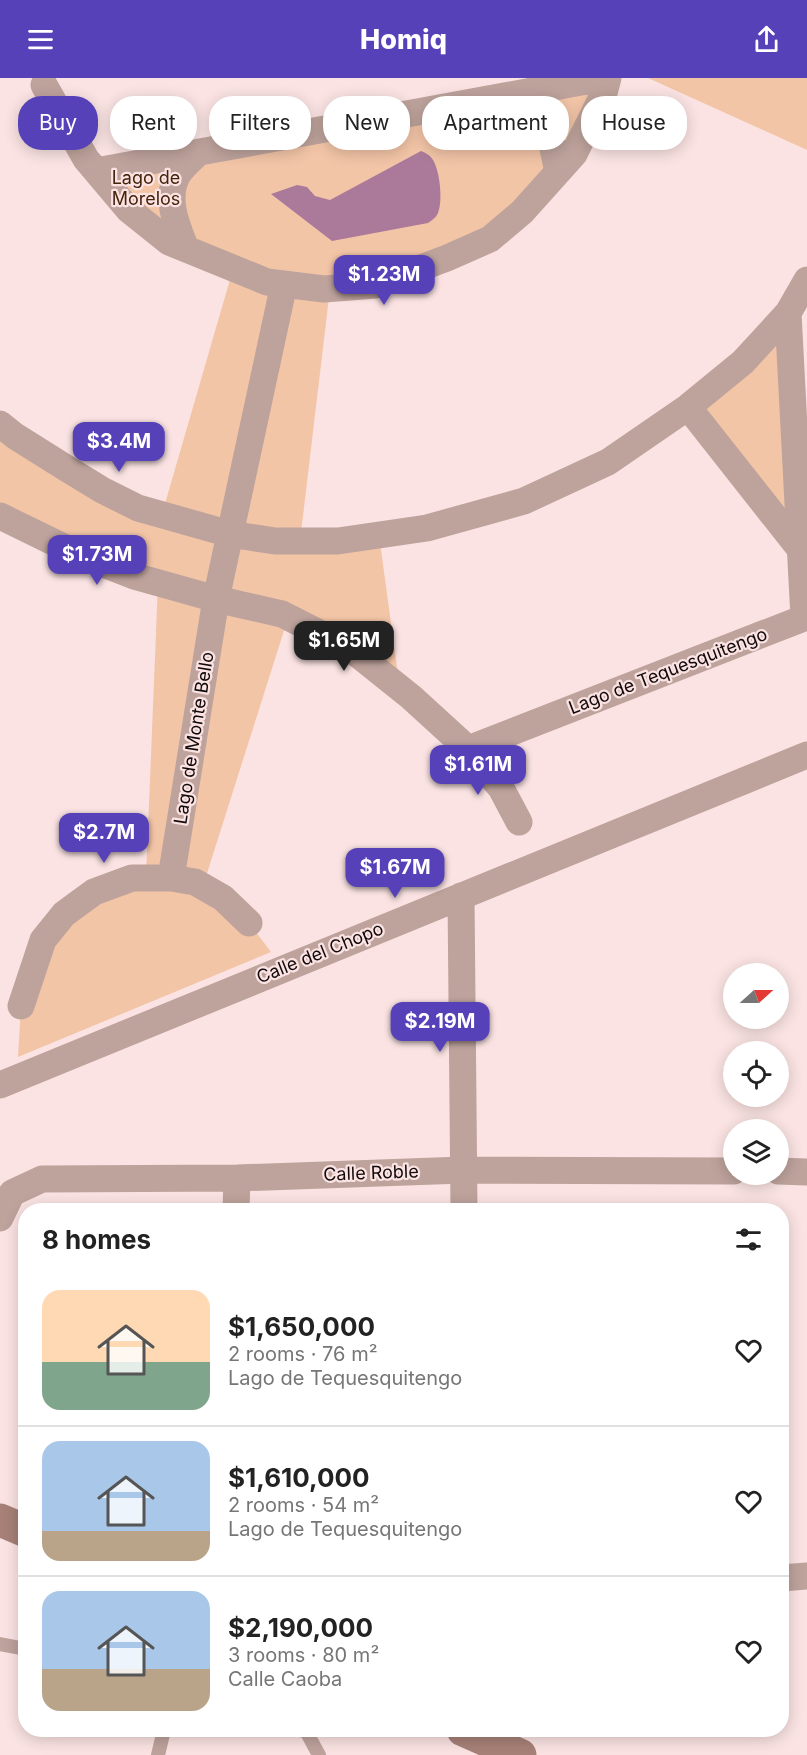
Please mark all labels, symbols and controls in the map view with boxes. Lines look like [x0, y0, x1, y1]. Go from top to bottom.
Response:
icon: menu [24, 23, 57, 56]
text: Homiq [360, 23, 447, 56]
icon: share [750, 23, 783, 56]
chip: Buy [18, 96, 98, 150]
chip: Rent [110, 96, 197, 150]
chip: Filters [209, 96, 311, 150]
chip: New [323, 96, 410, 150]
chip: Apartment [422, 96, 569, 150]
chip: House [581, 96, 687, 150]
park label: Lago de Morelos [112, 167, 180, 209]
pin: $1.23M [335, 255, 433, 306]
text: $1.23M [348, 262, 420, 286]
pin: $3.4M [77, 422, 161, 473]
text: $3.4M [87, 429, 151, 453]
pin: $1.73M [48, 535, 146, 586]
text: $1.73M [62, 542, 132, 566]
pin: $1.65M [295, 621, 393, 672]
street label: Lago de Tequesquitengo [566, 623, 770, 718]
text: $1.65M [308, 628, 380, 652]
street label: Lago de Monte Bello [169, 650, 218, 826]
pin: $1.61M [429, 745, 527, 796]
text: $1.61M [444, 752, 512, 776]
pin: $2.7M [62, 813, 146, 864]
text: $2.7M [73, 820, 135, 844]
pin: $1.67M [346, 848, 444, 899]
text: $1.67M [359, 855, 431, 879]
street label: Calle del Chopo [253, 918, 386, 988]
north arrow [723, 963, 789, 1029]
map controls [723, 963, 789, 1185]
pin: $2.19M [391, 1002, 489, 1053]
text: $2.19M [405, 1009, 475, 1033]
button: locate [723, 1041, 789, 1107]
button: layers [723, 1119, 789, 1185]
street label: Calle Roble [323, 1160, 419, 1185]
icon: filters [732, 1223, 765, 1256]
text: 8 homes [42, 1224, 151, 1255]
text: $1,650,000 [228, 1311, 375, 1342]
icon: home [90, 1314, 162, 1386]
icon: heart [732, 1334, 765, 1367]
text: 2 rooms · 76 m² [228, 1342, 377, 1366]
text: Lago de Tequesquitengo [228, 1366, 462, 1390]
text: $1,610,000 [228, 1462, 370, 1493]
icon: home [90, 1465, 162, 1537]
icon: heart [732, 1485, 765, 1518]
text: 2 rooms · 54 m² [228, 1493, 379, 1517]
text: Lago de Tequesquitengo [228, 1517, 462, 1541]
text: $2,190,000 [228, 1612, 373, 1643]
icon: home [90, 1615, 162, 1687]
icon: heart [732, 1635, 765, 1668]
text: 3 rooms · 80 m² [228, 1643, 379, 1667]
text: Calle Caoba [228, 1667, 342, 1691]

